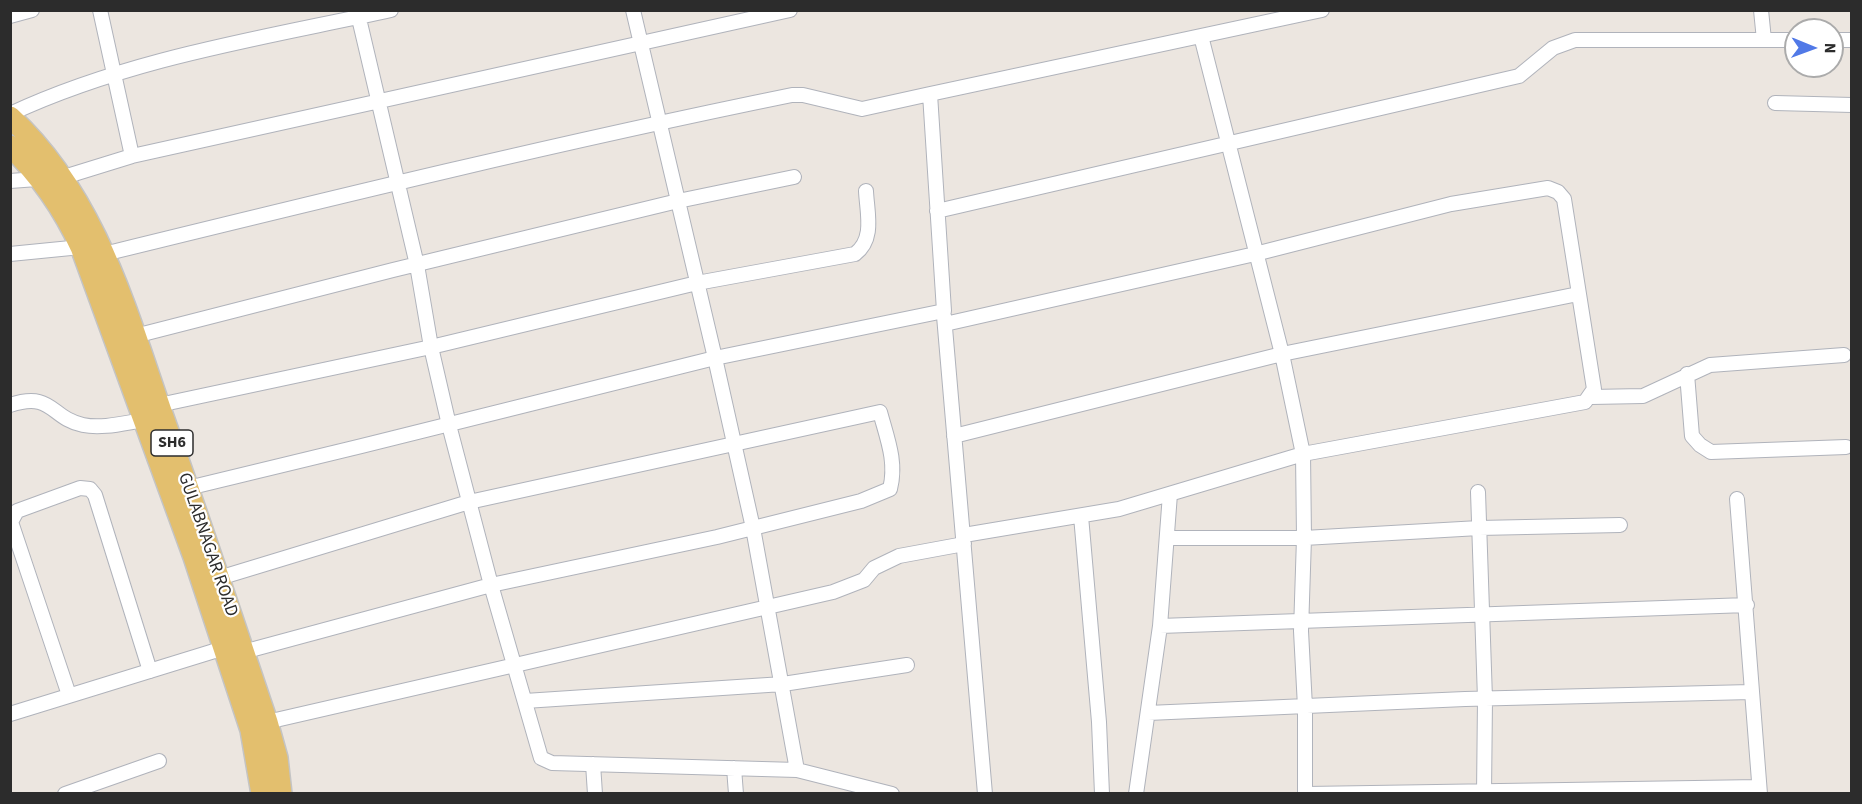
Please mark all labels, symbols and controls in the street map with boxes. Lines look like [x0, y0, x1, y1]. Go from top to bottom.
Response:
north arrow [1784, 18, 1844, 78]
text: N [1819, 43, 1841, 54]
road number: SH6 [151, 430, 193, 456]
street label: GULABNAGAR ROAD [172, 470, 242, 620]

